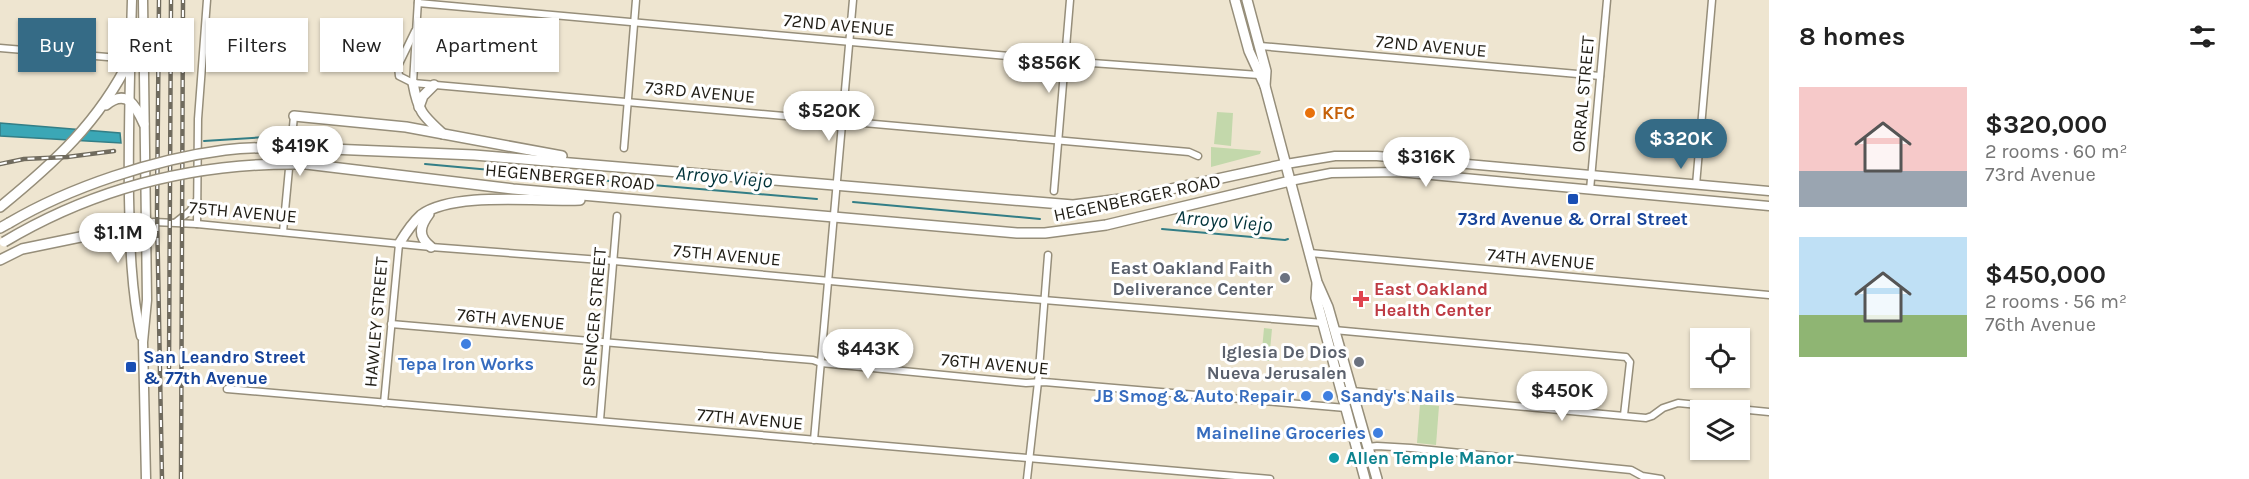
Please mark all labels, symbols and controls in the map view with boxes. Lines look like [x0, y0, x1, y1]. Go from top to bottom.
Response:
street label: 72ND AVENUE [782, 9, 896, 41]
chip: Buy [18, 18, 96, 72]
chip: Rent [108, 18, 194, 72]
chip: Filters [206, 18, 308, 72]
chip: New [320, 18, 403, 72]
chip: Apartment [415, 18, 559, 72]
icon: filters [2186, 20, 2219, 53]
text: 8 homes [1799, 21, 1905, 52]
street label: 72ND AVENUE [1374, 30, 1488, 62]
street label: ORRAL STREET [1567, 35, 1599, 153]
pin: $856K [1007, 43, 1091, 94]
text: $856K [1017, 51, 1081, 74]
street label: 73RD AVENUE [644, 76, 756, 108]
pin: $520K [787, 91, 871, 142]
text: $520K [797, 99, 861, 122]
place label: KFC [1322, 102, 1355, 124]
marker: KFC [1303, 106, 1317, 120]
text: $320,000 [1985, 109, 2107, 140]
icon: home [1847, 111, 1919, 183]
pin: $320K [1639, 119, 1723, 170]
pin: $419K [258, 126, 342, 177]
text: $320K [1649, 127, 1713, 150]
text: $419K [271, 134, 329, 157]
pin: $316K [1384, 137, 1468, 188]
text: 2 rooms · 60 m² [1985, 140, 2128, 163]
text: $316K [1397, 145, 1455, 168]
street label: HEGENBERGER ROAD [484, 159, 656, 195]
water label: Arroyo Viejo [675, 161, 773, 193]
text: 73rd Avenue [1985, 163, 2096, 186]
street label: HEGENBERGER ROAD [1051, 170, 1223, 226]
marker: 73rd Avenue & Orral Street [1566, 192, 1580, 206]
street label: 75TH AVENUE [188, 196, 298, 228]
water label: Arroyo Viejo [1175, 205, 1273, 237]
place label: 73rd Avenue & Orral Street [1458, 208, 1688, 230]
pin: $1.1M [76, 213, 160, 264]
text: $1.1M [93, 221, 143, 244]
street label: 75TH AVENUE [672, 239, 782, 271]
street label: 74TH AVENUE [1486, 243, 1596, 275]
street label: SPENCER STREET [577, 246, 611, 388]
street label: HAWLEY STREET [359, 256, 393, 388]
place label: East Oakland Faith Deliverance Center [1110, 257, 1273, 300]
text: $450,000 [1985, 259, 2106, 290]
icon: home [1847, 261, 1919, 333]
marker: East Oakland Faith Deliverance Center [1278, 271, 1292, 285]
place label: East Oakland Health Center [1374, 278, 1491, 321]
marker: East Oakland Health Center [1352, 290, 1370, 308]
text: 2 rooms · 56 m² [1985, 290, 2127, 313]
street label: 76TH AVENUE [456, 303, 566, 335]
text: 76th Avenue [1985, 313, 2096, 336]
map controls [1690, 328, 1750, 460]
button: locate [1690, 328, 1750, 388]
pin: $443K [826, 329, 910, 380]
marker: Tepa Iron Works [459, 337, 473, 351]
text: $443K [836, 337, 900, 360]
place label: Iglesia De Dios Nueva Jerusalen [1207, 341, 1347, 384]
place label: San Leandro Street & 77th Avenue [143, 346, 306, 389]
street label: 76TH AVENUE [940, 348, 1050, 380]
place label: Tepa Iron Works [398, 353, 534, 375]
marker: Iglesia De Dios Nueva Jerusalen [1352, 355, 1366, 369]
marker: San Leandro Street & 77th Avenue [124, 360, 138, 374]
pin: $450K [1520, 371, 1604, 422]
text: $450K [1530, 379, 1594, 402]
place label: JB Smog & Auto Repair [1094, 385, 1294, 407]
place label: Sandy's Nails [1340, 385, 1455, 407]
marker: JB Smog & Auto Repair [1299, 389, 1313, 403]
marker: Sandy's Nails [1321, 389, 1335, 403]
button: layers [1690, 400, 1750, 460]
street label: 77TH AVENUE [696, 403, 804, 435]
place label: Maineline Groceries [1196, 422, 1366, 444]
marker: Maineline Groceries [1371, 426, 1385, 440]
place label: Allen Temple Manor [1346, 447, 1514, 469]
marker: Allen Temple Manor [1327, 451, 1341, 465]

